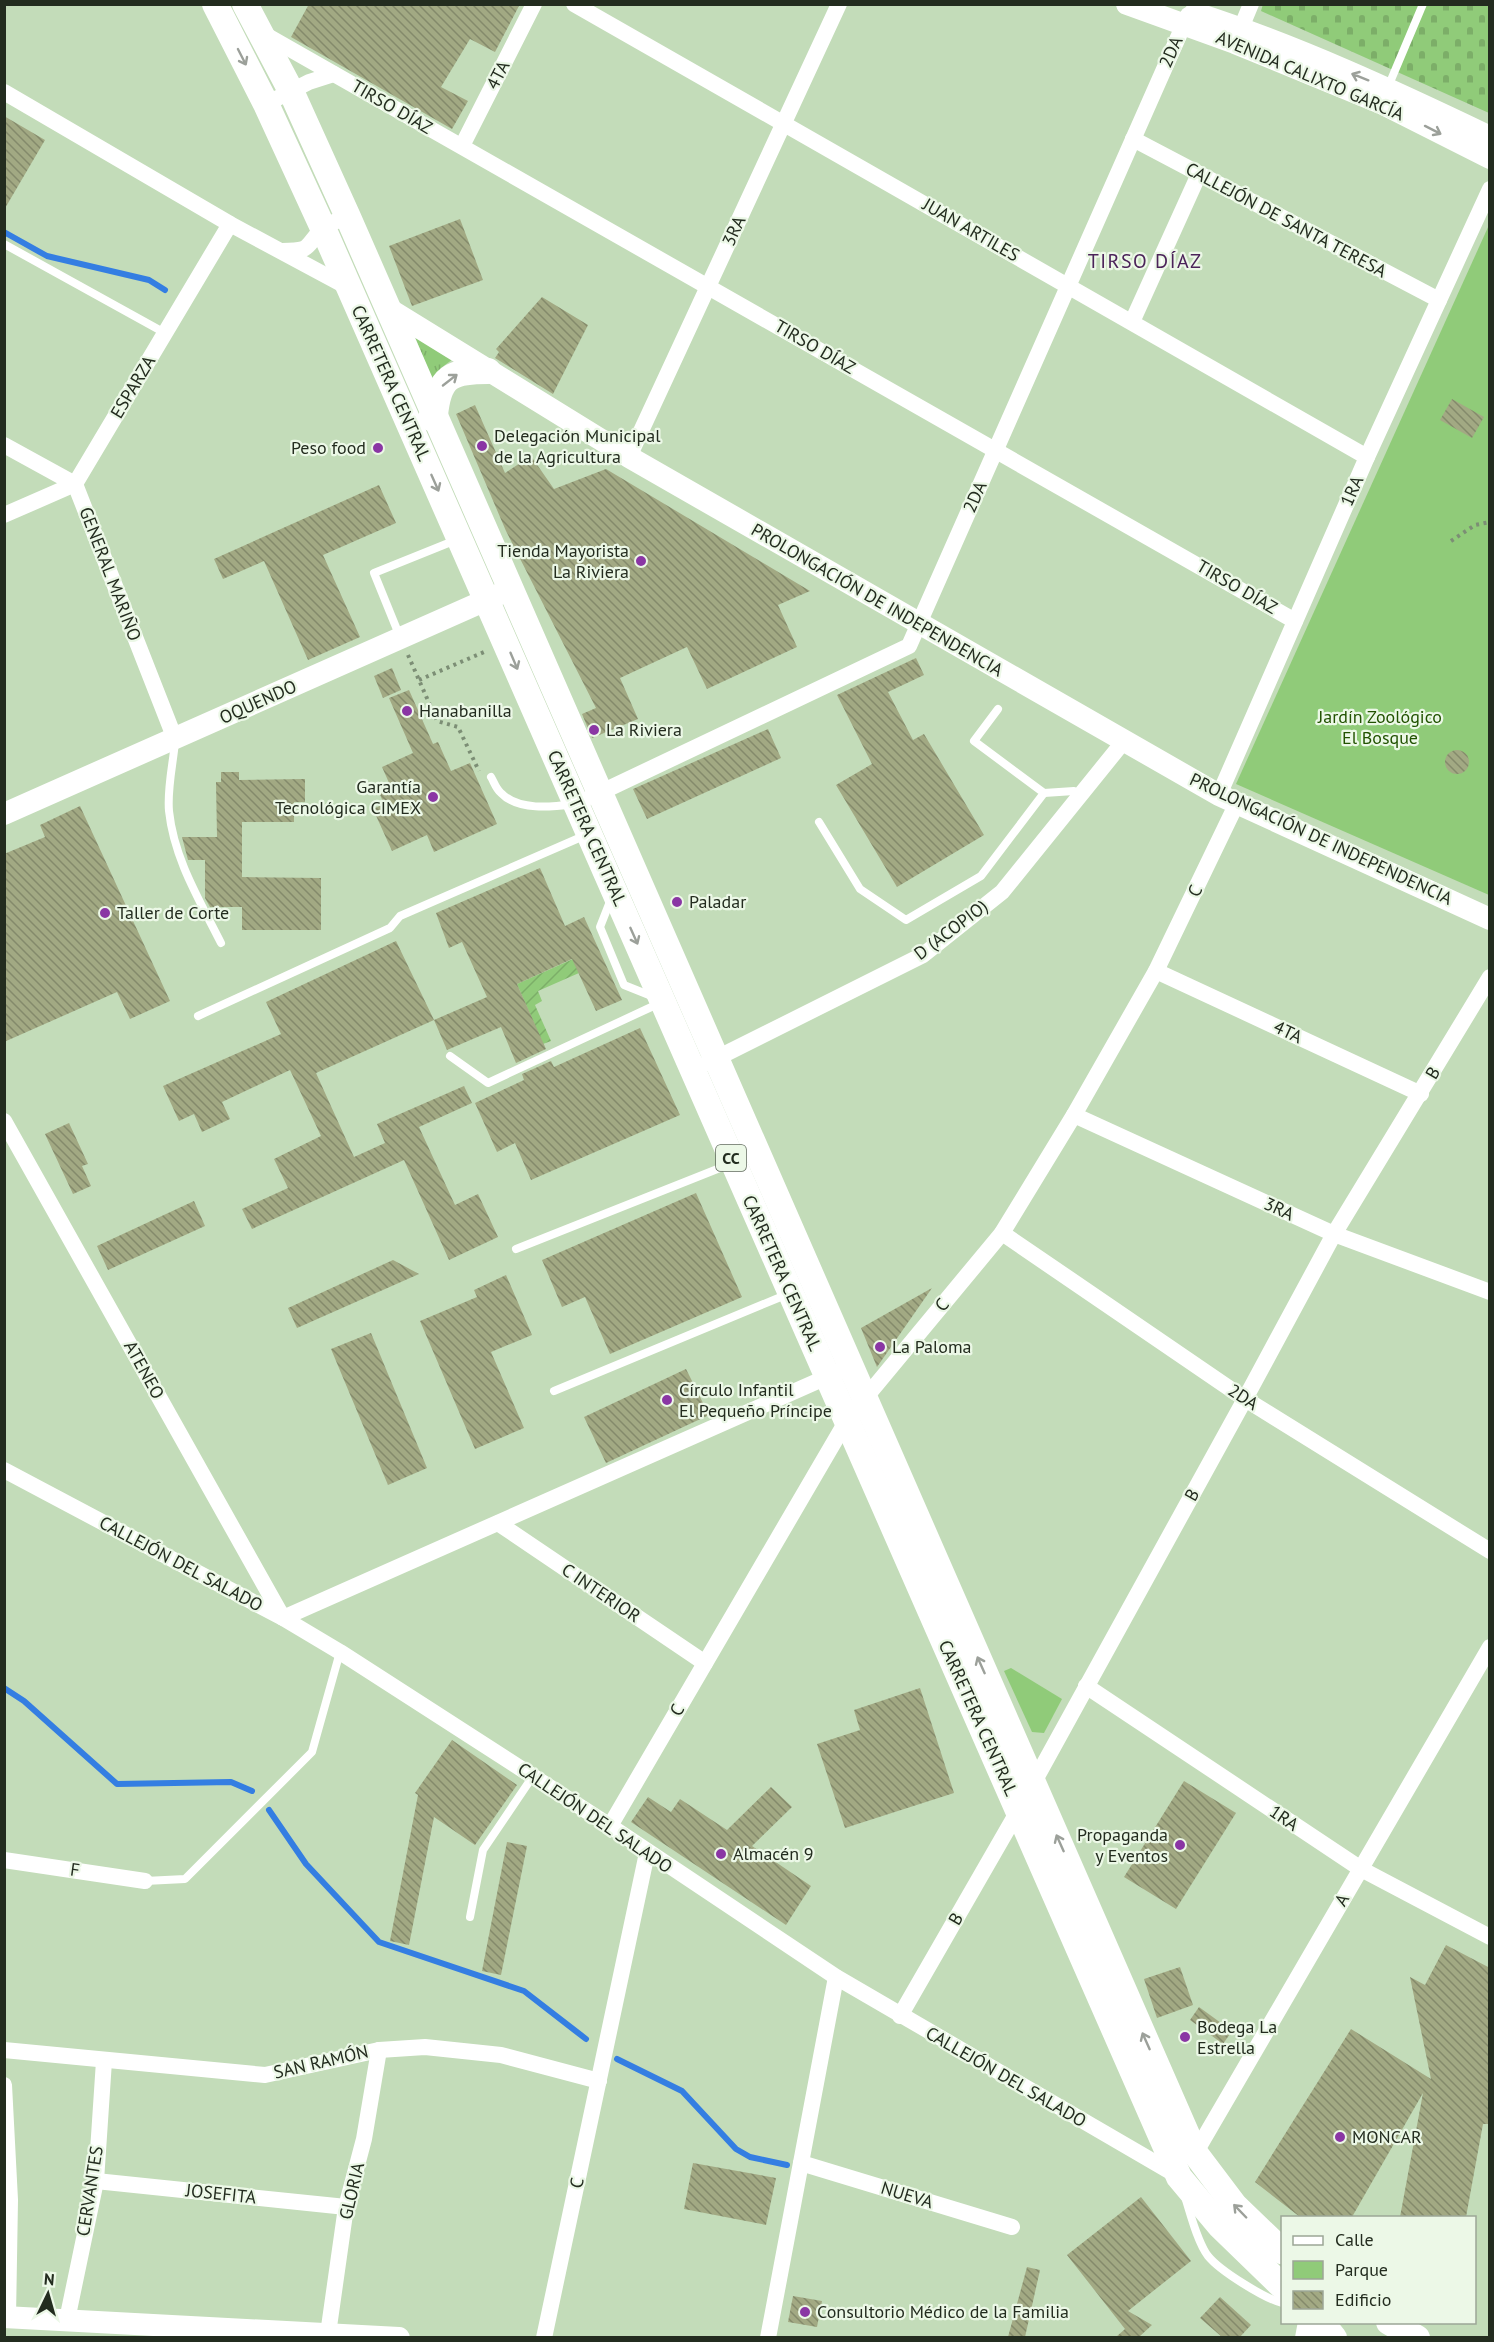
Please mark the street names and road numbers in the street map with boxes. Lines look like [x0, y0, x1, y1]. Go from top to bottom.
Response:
street label: AVENIDA CALIXTO GARCÍA [1213, 25, 1408, 126]
street label: 2DA [1154, 32, 1188, 71]
street label: 4TA [481, 56, 515, 93]
street label: TIRSO DÍAZ [348, 74, 437, 139]
street label: CALLEJÓN DE SANTA TERESA [1182, 157, 1391, 283]
street label: JUAN ARTILES [918, 192, 1024, 266]
street label: 3RA [717, 212, 751, 250]
street label: CARRETERA CENTRAL [347, 301, 436, 464]
street label: TIRSO DÍAZ [771, 314, 860, 379]
street label: ESPARZA [105, 351, 160, 422]
street label: 1RA [1335, 472, 1368, 509]
street label: 2DA [958, 477, 992, 516]
street label: GENERAL MARIÑO [74, 504, 147, 644]
street label: PROLONGACIÓN DE INDEPENDENCIA [747, 518, 1008, 682]
street label: TIRSO DÍAZ [1193, 554, 1282, 619]
street label: OQUENDO [216, 674, 300, 729]
street label: CARRETERA CENTRAL [543, 746, 632, 909]
street label: PROLONGACIÓN DE INDEPENDENCIA [1186, 769, 1456, 909]
street label: C [1183, 882, 1207, 900]
street label: D (ACOPIO) [909, 894, 992, 965]
street label: 4TA [1270, 1015, 1307, 1048]
street label: B [1420, 1062, 1445, 1083]
road number: CC [716, 1145, 746, 1171]
street label: CARRETERA CENTRAL [738, 1191, 827, 1354]
street label: 3RA [1260, 1192, 1298, 1226]
street label: C [930, 1293, 954, 1316]
street label: ATENEO [119, 1337, 170, 1403]
street label: 2DA [1224, 1378, 1263, 1415]
street label: B [1179, 1485, 1204, 1505]
street label: CALLEJÓN DEL SALADO [96, 1511, 267, 1616]
street label: C INTERIOR [557, 1558, 645, 1628]
street label: CARRETERA CENTRAL [934, 1636, 1023, 1799]
street label: C [664, 1700, 689, 1720]
street label: CALLEJÓN DEL SALADO [513, 1757, 677, 1878]
street label: 1RA [1265, 1799, 1304, 1836]
street label: F [69, 1857, 81, 1882]
street label: A [1329, 1889, 1354, 1910]
street label: B [943, 1908, 968, 1929]
street label: CALLEJÓN DEL SALADO [922, 2021, 1091, 2132]
street label: SAN RAMÓN [271, 2039, 370, 2084]
street label: CERVANTES [71, 2144, 108, 2238]
street label: GLORIA [334, 2160, 369, 2222]
street label: C [564, 2175, 589, 2190]
street label: NUEVA [878, 2176, 937, 2213]
street label: JOSEFITA [184, 2178, 258, 2209]

